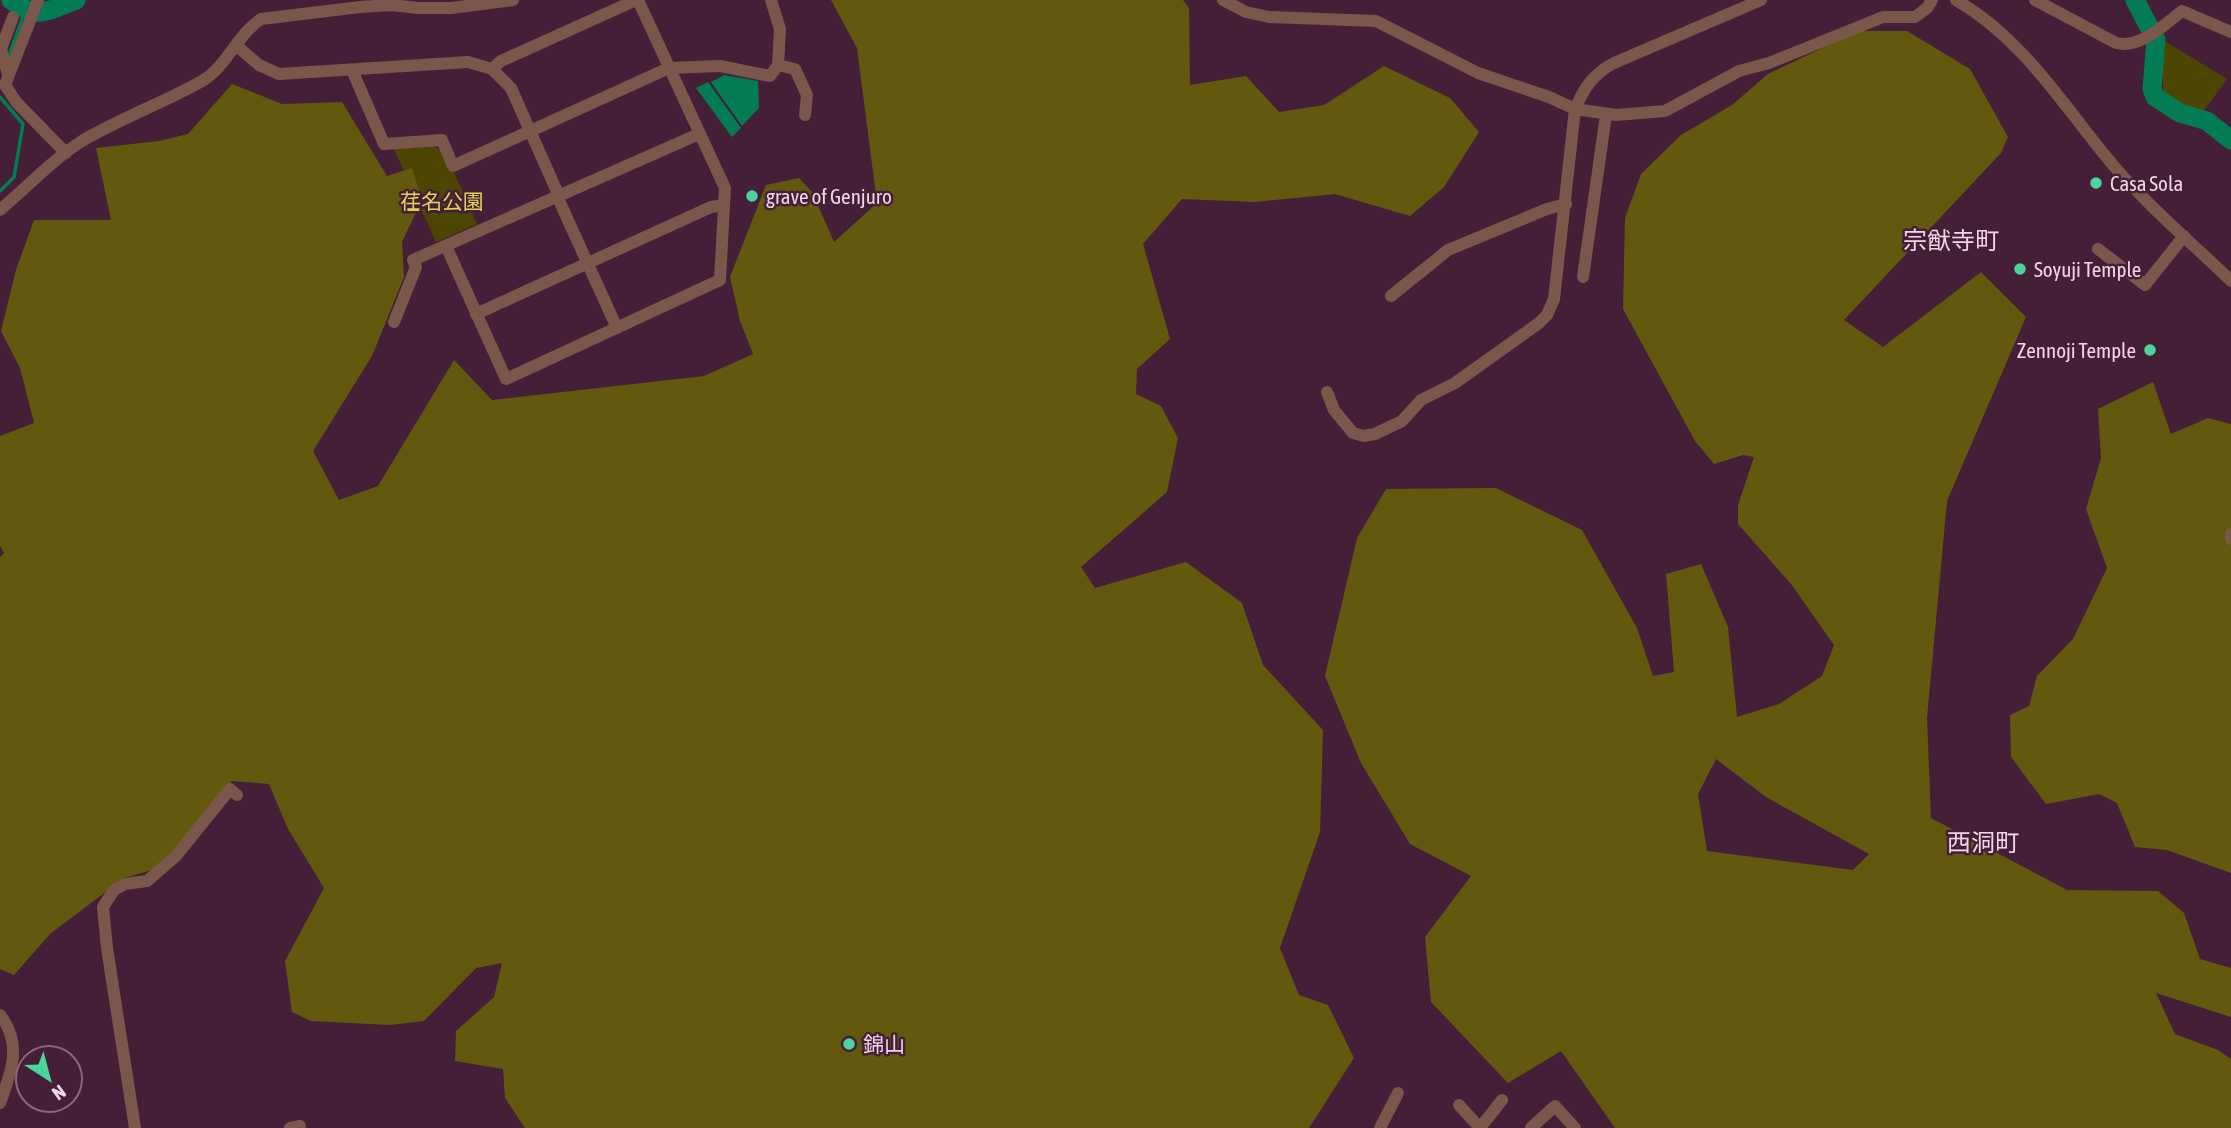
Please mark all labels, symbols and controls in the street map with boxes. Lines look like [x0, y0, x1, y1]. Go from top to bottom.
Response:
place label: Casa Sola [2110, 171, 2183, 195]
marker: Casa Sola [2088, 175, 2104, 191]
place label: grave of Genjuro [766, 184, 892, 208]
marker: grave of Genjuro [744, 188, 760, 204]
park label: 荏名公園 [400, 189, 484, 213]
district label: 宗猷寺町 [1903, 227, 1999, 254]
place label: Soyuji Temple [2034, 257, 2141, 281]
marker: Soyuji Temple [2012, 261, 2028, 277]
place label: Zennoji Temple [2017, 338, 2136, 362]
marker: Zennoji Temple [2142, 342, 2158, 358]
district label: 西洞町 [1947, 829, 2019, 856]
place label: 錦山 [863, 1032, 905, 1056]
marker: 錦山 [841, 1036, 857, 1052]
north arrow [14, 1044, 84, 1114]
text: N [48, 1081, 70, 1105]

